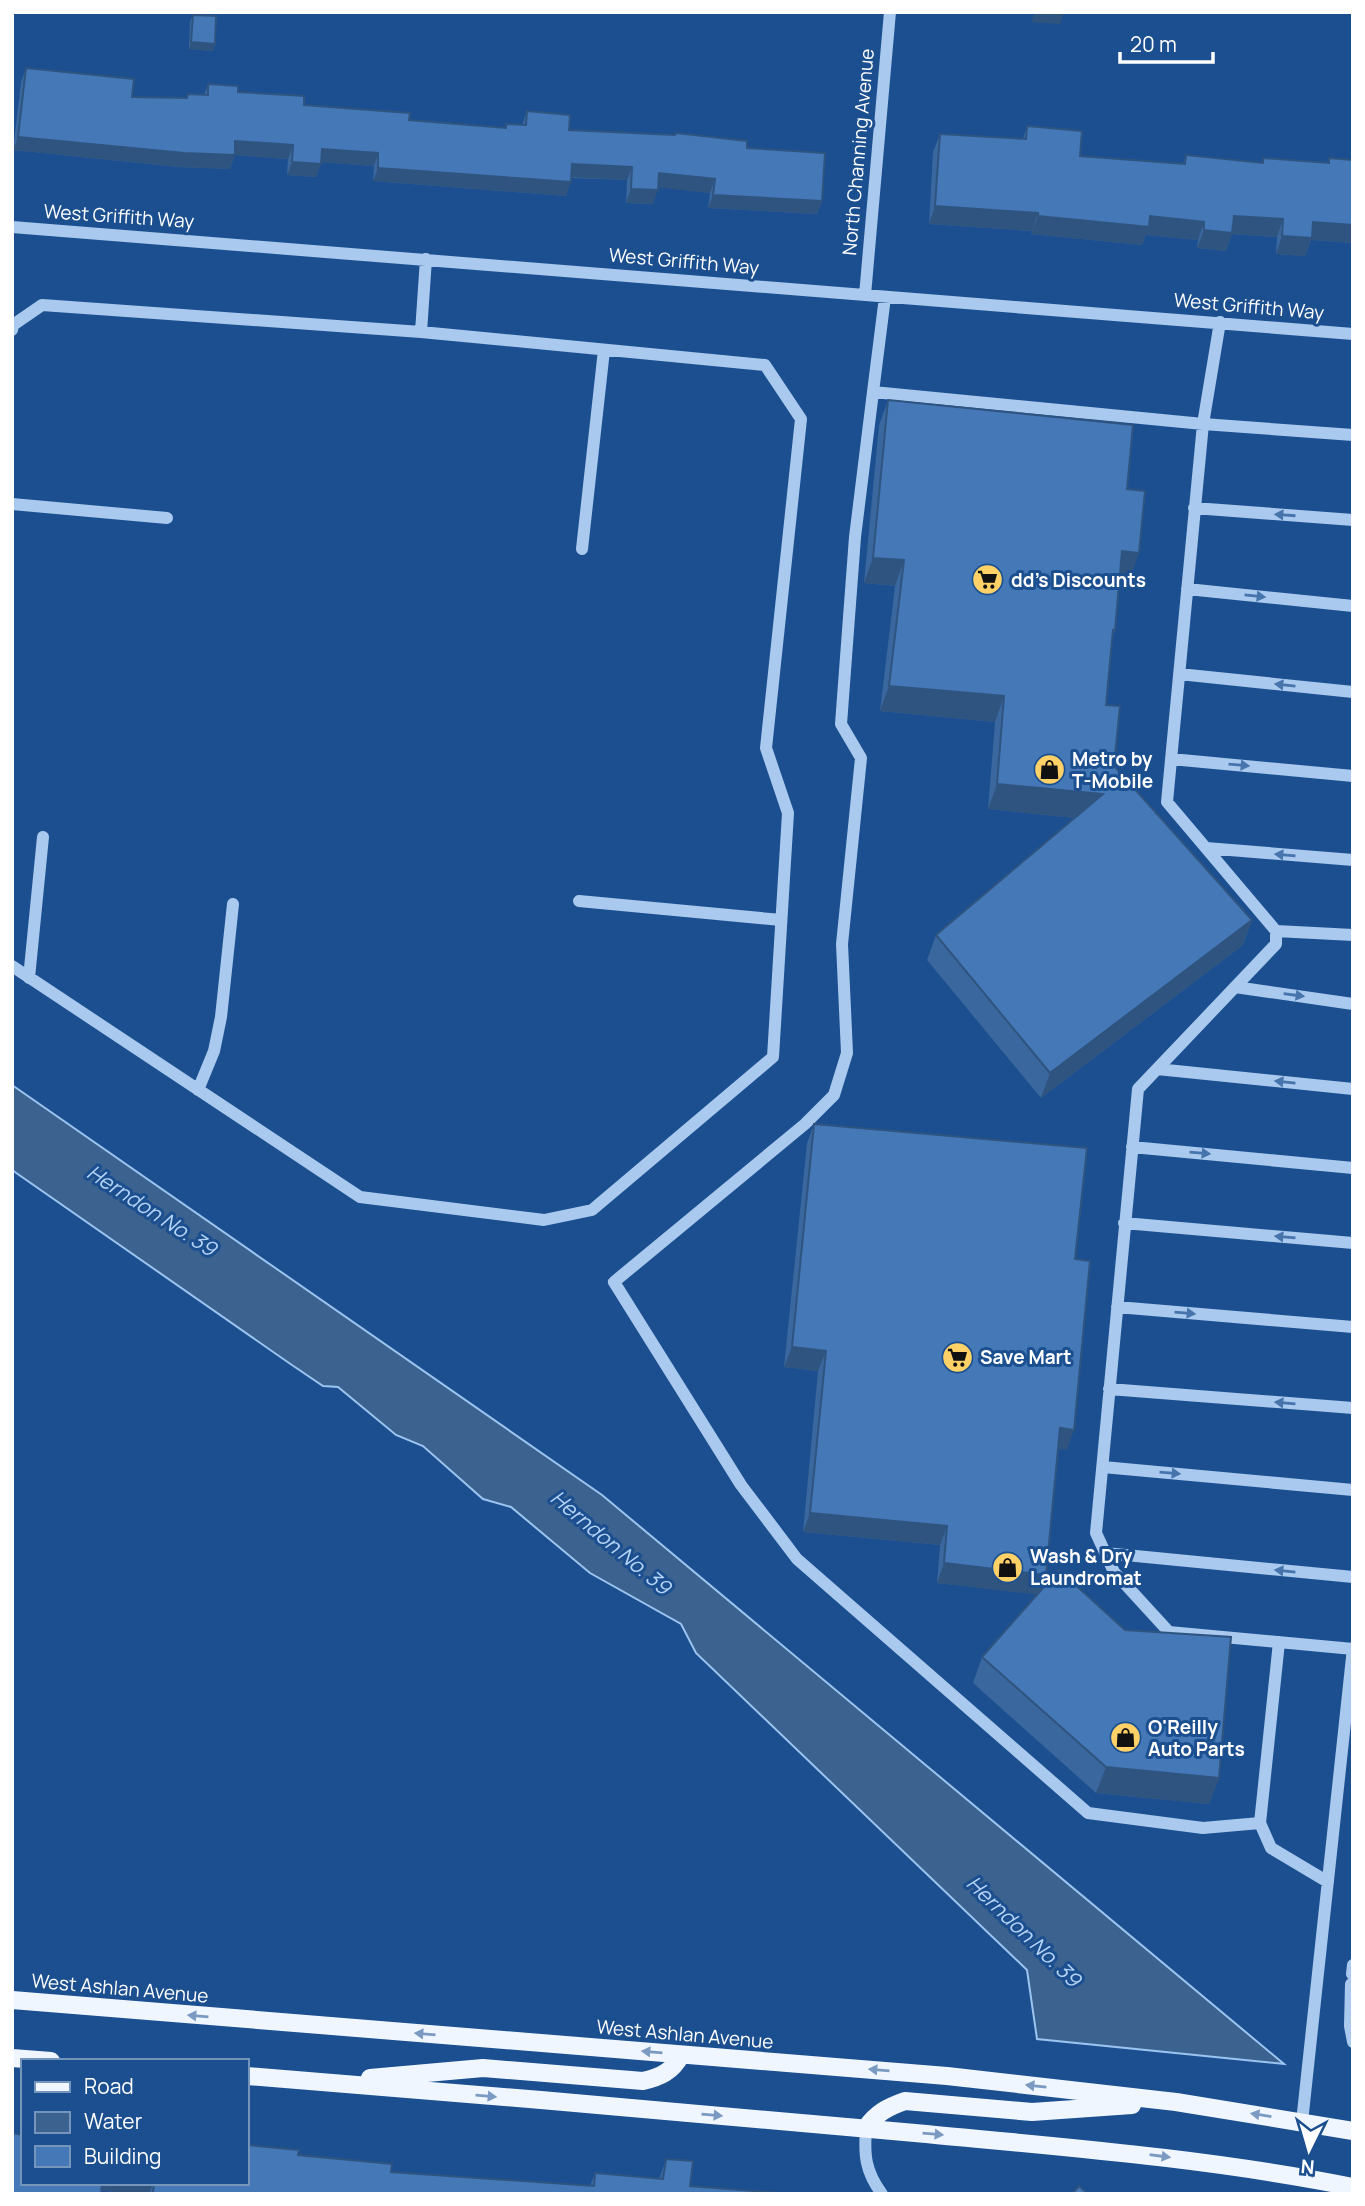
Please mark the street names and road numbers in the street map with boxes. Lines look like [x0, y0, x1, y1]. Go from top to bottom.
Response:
street label: North Channing Avenue [836, 47, 880, 257]
street label: West Griffith Way [43, 198, 195, 234]
street label: West Griffith Way [608, 241, 760, 281]
street label: West Griffith Way [1173, 286, 1325, 326]
street label: West Ashlan Avenue [30, 1967, 210, 2009]
street label: West Ashlan Avenue [595, 2013, 775, 2055]

